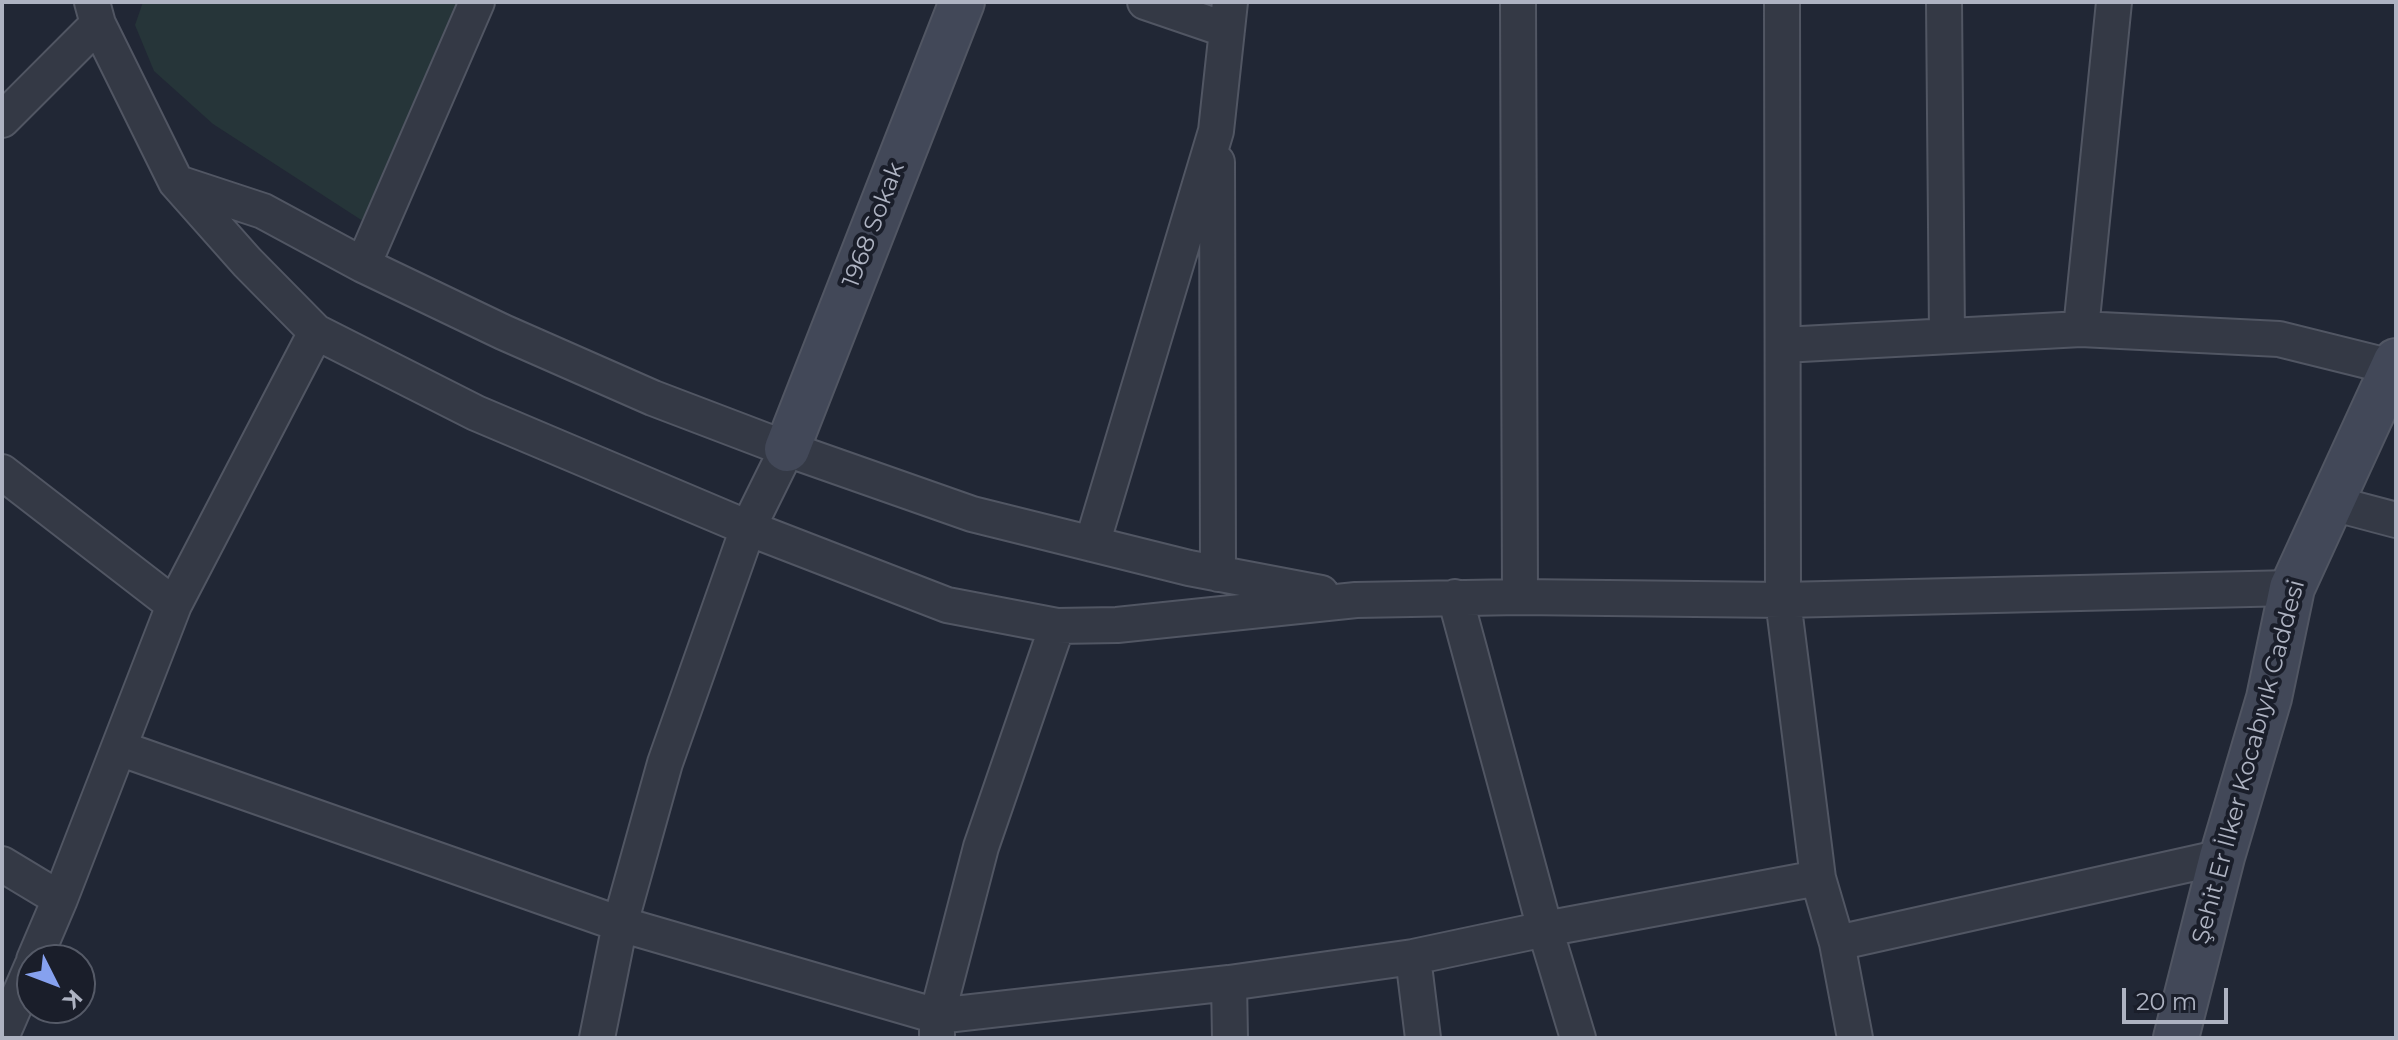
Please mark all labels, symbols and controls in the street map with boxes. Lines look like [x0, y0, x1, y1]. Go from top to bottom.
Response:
street label: 1968 Sokak [837, 158, 911, 292]
street label: Şehit Er İlker Kocabıyık Caddesi [2186, 577, 2312, 947]
north arrow [16, 944, 96, 1024]
scale bar [2126, 972, 2232, 1022]
text: K [57, 984, 88, 1014]
text: 20 m [2136, 987, 2197, 1016]

